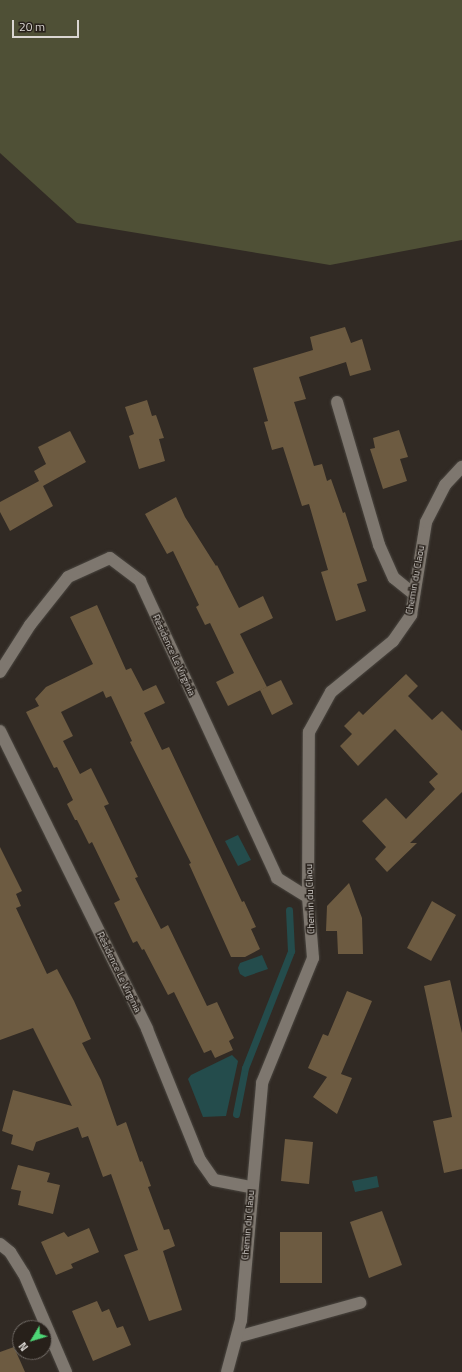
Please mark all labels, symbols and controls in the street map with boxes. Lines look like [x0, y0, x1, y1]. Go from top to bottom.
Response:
scale bar [14, 12, 81, 38]
text: 20 m [19, 17, 45, 36]
street label: Chemin du Claou [403, 544, 427, 616]
street label: Résidence Le Virginia [150, 612, 198, 698]
street label: Chemin du Claou [303, 864, 317, 934]
street label: Résidence Le Virginia [94, 930, 144, 1014]
street label: Chemin du Claou [239, 1190, 257, 1260]
north arrow [12, 1320, 52, 1360]
text: N [15, 1339, 32, 1355]

